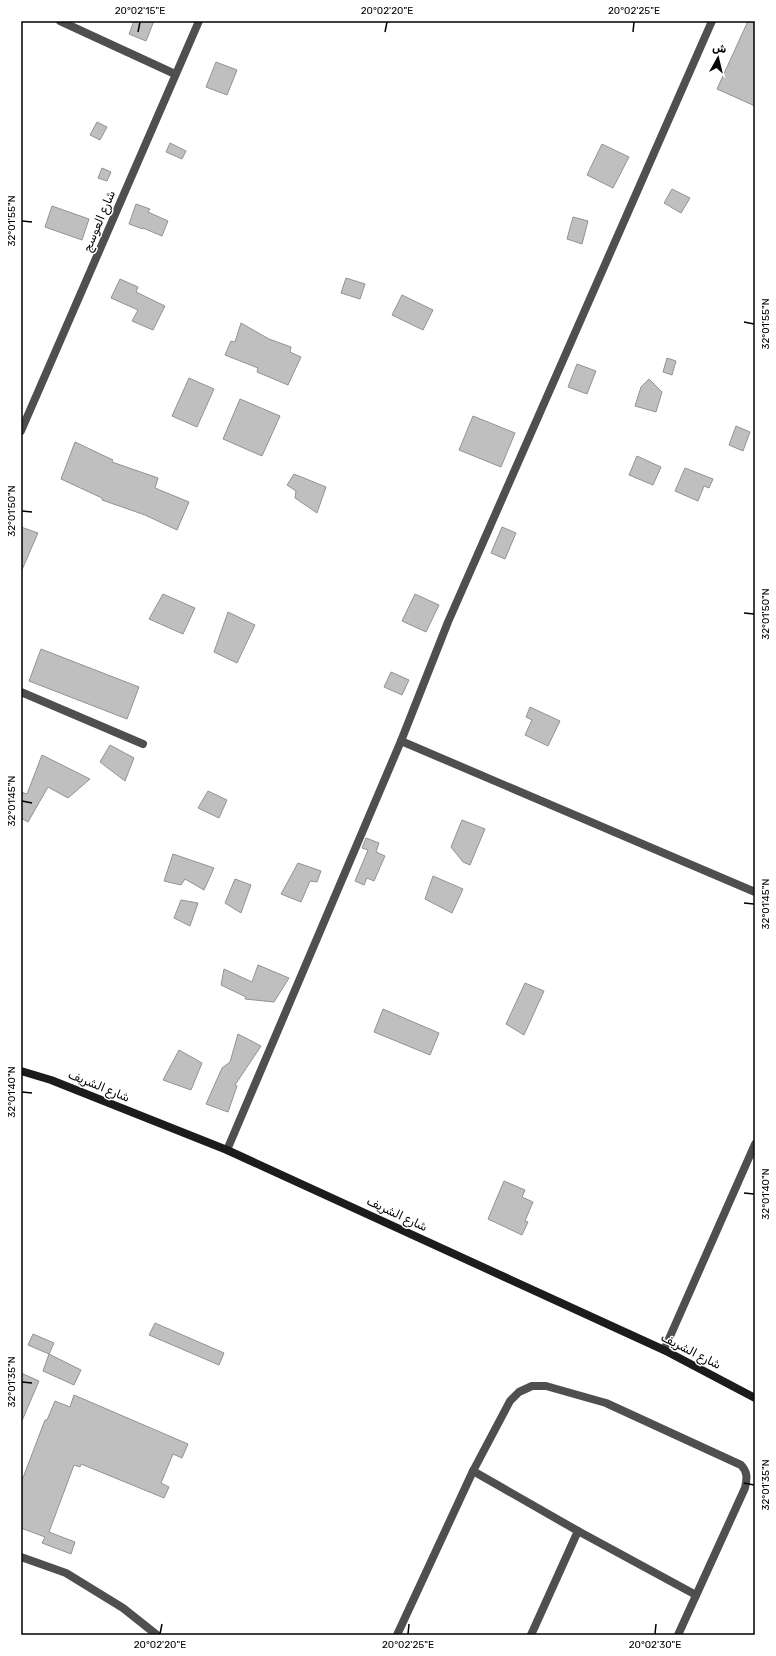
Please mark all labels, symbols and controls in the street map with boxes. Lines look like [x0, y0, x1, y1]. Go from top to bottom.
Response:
text: 20°02'15"E [115, 5, 165, 17]
text: 20°02'20"E [361, 5, 413, 17]
text: 20°02'25"E [608, 5, 660, 17]
north arrow [698, 38, 738, 78]
text: ش [712, 41, 727, 56]
street label: شارع العوسج [80, 188, 120, 255]
text: 32°01'55"N [6, 195, 18, 247]
text: 32°01'55"N [760, 298, 772, 350]
text: 32°01'50"N [6, 485, 18, 537]
text: 32°01'50"N [760, 588, 772, 640]
text: 32°01'45"N [6, 776, 18, 826]
text: 32°01'45"N [760, 879, 772, 929]
text: 32°01'40"N [6, 1066, 18, 1118]
street label: شارع الشريف [65, 1067, 132, 1107]
text: 32°01'40"N [760, 1168, 772, 1220]
street label: شارع الشريف [364, 1194, 430, 1236]
street label: شارع الشريف [658, 1330, 723, 1374]
text: 32°01'35"N [6, 1356, 18, 1408]
text: 32°01'35"N [760, 1459, 772, 1511]
text: 20°02'20"E [134, 1639, 186, 1651]
text: 20°02'25"E [382, 1639, 434, 1651]
text: 20°02'30"E [629, 1639, 681, 1651]

